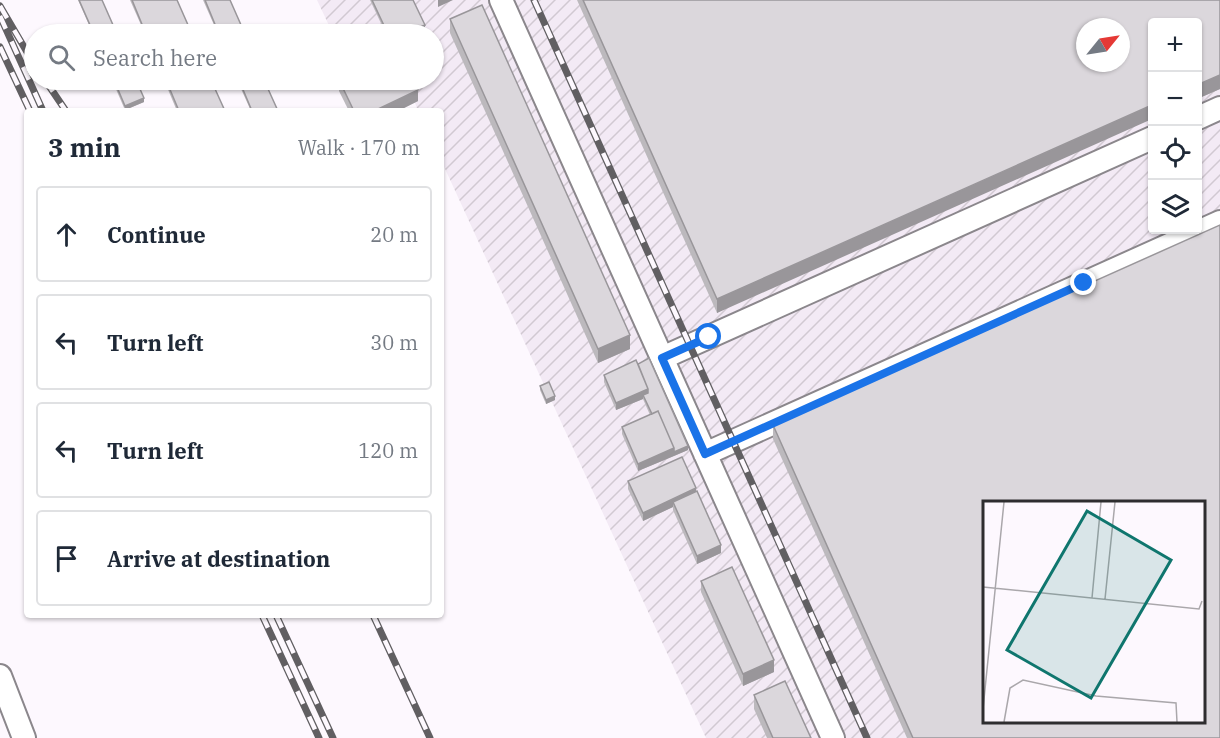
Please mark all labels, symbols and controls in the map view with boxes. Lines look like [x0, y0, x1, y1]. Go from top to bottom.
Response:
north arrow [1076, 18, 1130, 72]
map controls [1148, 18, 1202, 234]
button: + [1148, 18, 1202, 72]
search box [24, 24, 444, 90]
icon: search [45, 41, 78, 74]
text: Search here [93, 43, 217, 72]
button: − [1148, 72, 1202, 126]
button: locate [1148, 126, 1202, 180]
text: 3 min [48, 130, 121, 164]
text: Walk · 170 m [298, 134, 420, 161]
button: layers [1148, 180, 1202, 234]
icon: ahead [50, 218, 83, 251]
text: Continue [107, 220, 206, 249]
text: 20 m [370, 221, 418, 248]
route end [1070, 269, 1096, 295]
route start [695, 323, 721, 349]
icon: left [50, 326, 83, 359]
text: Turn left [107, 328, 203, 357]
text: 30 m [370, 329, 418, 356]
icon: left [50, 434, 83, 467]
text: Turn left [107, 436, 203, 465]
text: 120 m [358, 437, 418, 464]
inset map [983, 501, 1205, 723]
icon: arrive [50, 542, 83, 575]
text: Arrive at destination [107, 544, 330, 573]

